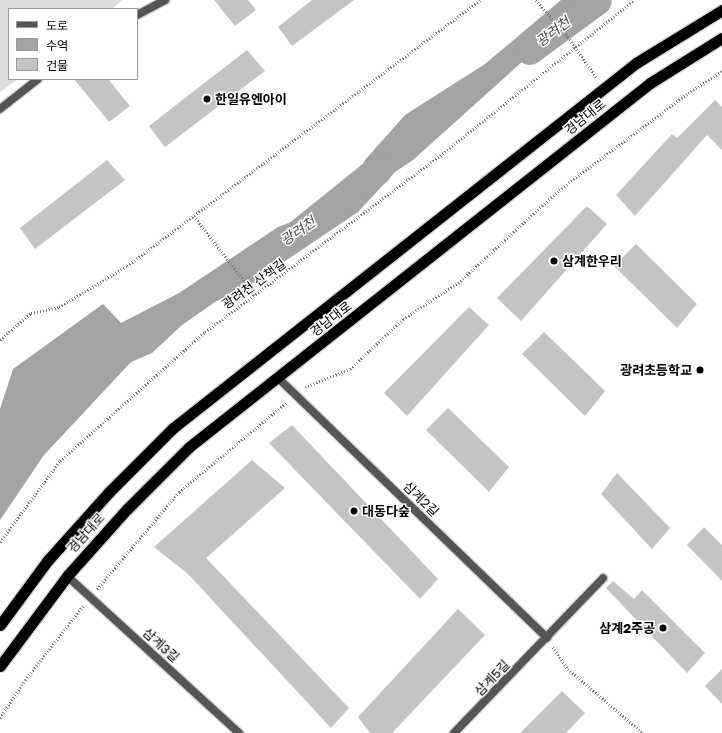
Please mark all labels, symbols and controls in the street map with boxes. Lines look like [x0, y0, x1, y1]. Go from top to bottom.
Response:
legend [8, 8, 138, 80]
water label: 광려천 [533, 14, 573, 50]
text: 도로 [46, 18, 68, 33]
text: 수역 [46, 38, 68, 53]
text: 건물 [46, 58, 68, 73]
place label: 한일유엔아이 [215, 91, 287, 107]
marker: 한일유엔아이 [202, 94, 212, 104]
street label: 경남대로 [562, 96, 608, 138]
water label: 광려천 [277, 213, 319, 249]
place label: 삼계한우리 [562, 253, 622, 269]
street label: 광려천 산책길 [219, 256, 289, 312]
marker: 삼계한우리 [549, 256, 559, 266]
street label: 경남대로 [307, 298, 355, 340]
place label: 광려초등학교 [620, 362, 692, 378]
marker: 광려초등학교 [695, 365, 705, 375]
street label: 삼계2길 [400, 478, 442, 520]
place label: 대동다숲 [362, 503, 410, 519]
marker: 대동다숲 [349, 506, 359, 516]
street label: 경남대로 [64, 510, 108, 556]
place label: 삼계2주공 [599, 620, 655, 636]
marker: 삼계2주공 [658, 623, 668, 633]
street label: 삼계3길 [140, 625, 182, 665]
street label: 삼계5길 [471, 657, 513, 699]

